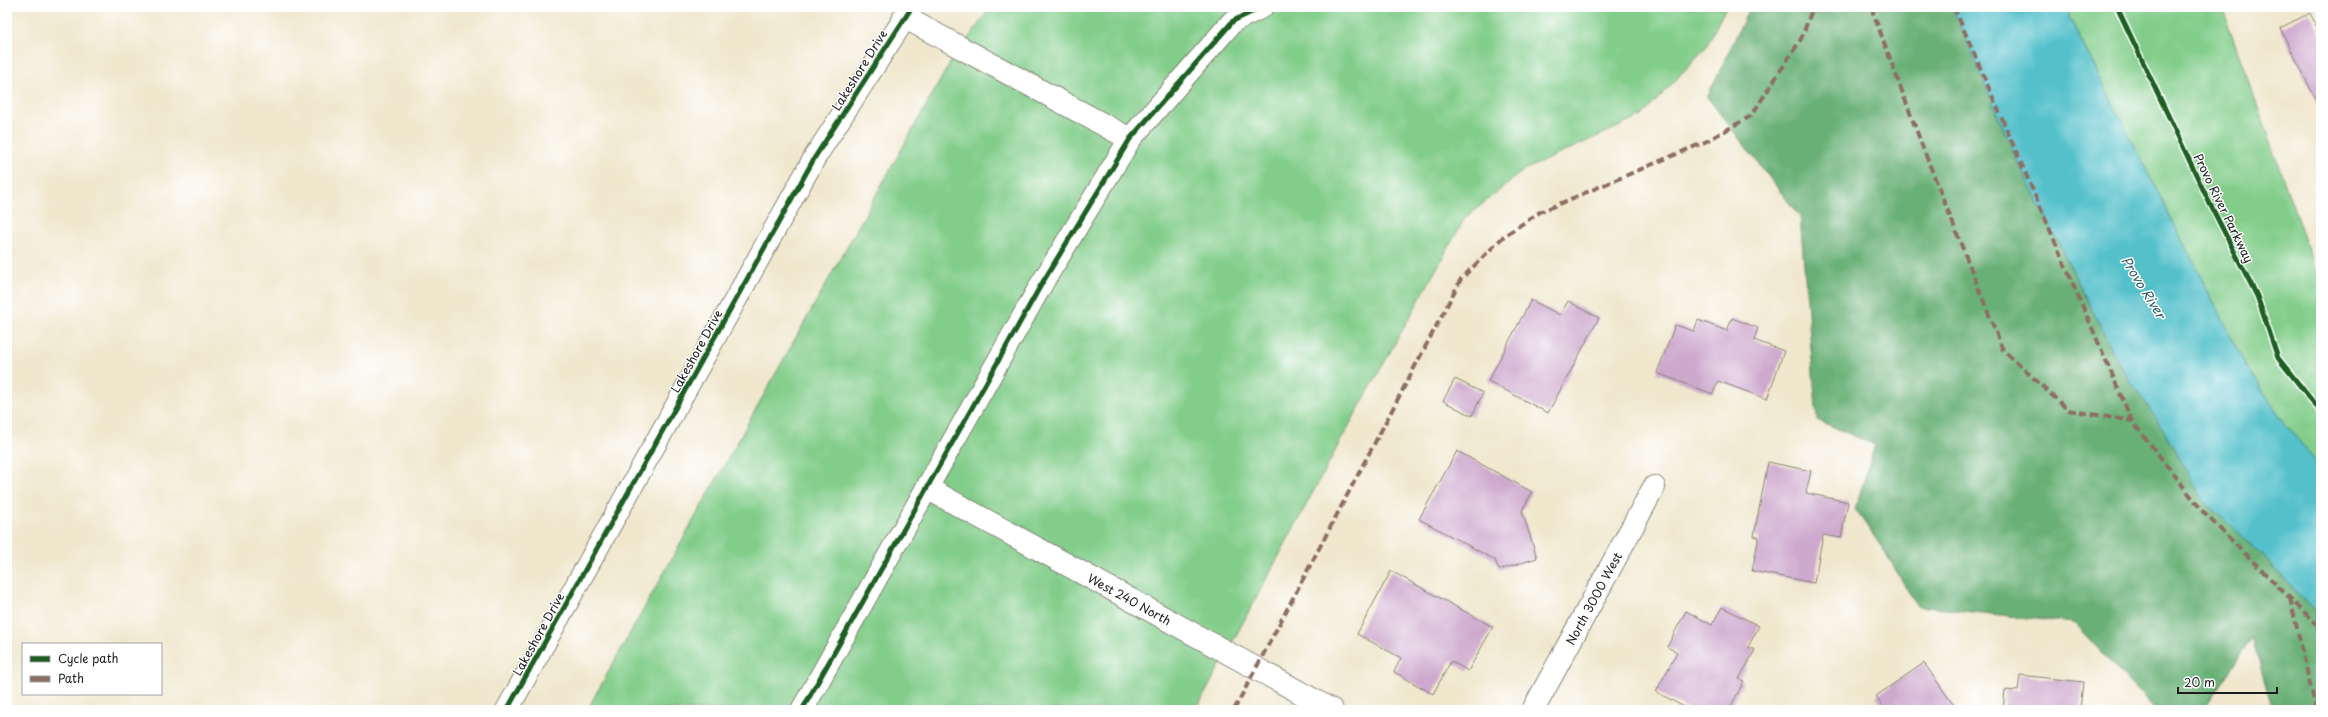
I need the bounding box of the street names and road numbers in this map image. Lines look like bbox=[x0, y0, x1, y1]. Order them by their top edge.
street label: Lakeshore Drive bbox=[827, 26, 891, 114]
street label: Provo River Parkway bbox=[2190, 150, 2258, 266]
street label: Lakeshore Drive bbox=[666, 306, 726, 396]
street label: North 3000 West bbox=[1561, 549, 1626, 648]
street label: West 240 North bbox=[1084, 569, 1175, 629]
street label: Lakeshore Drive bbox=[508, 589, 568, 679]

